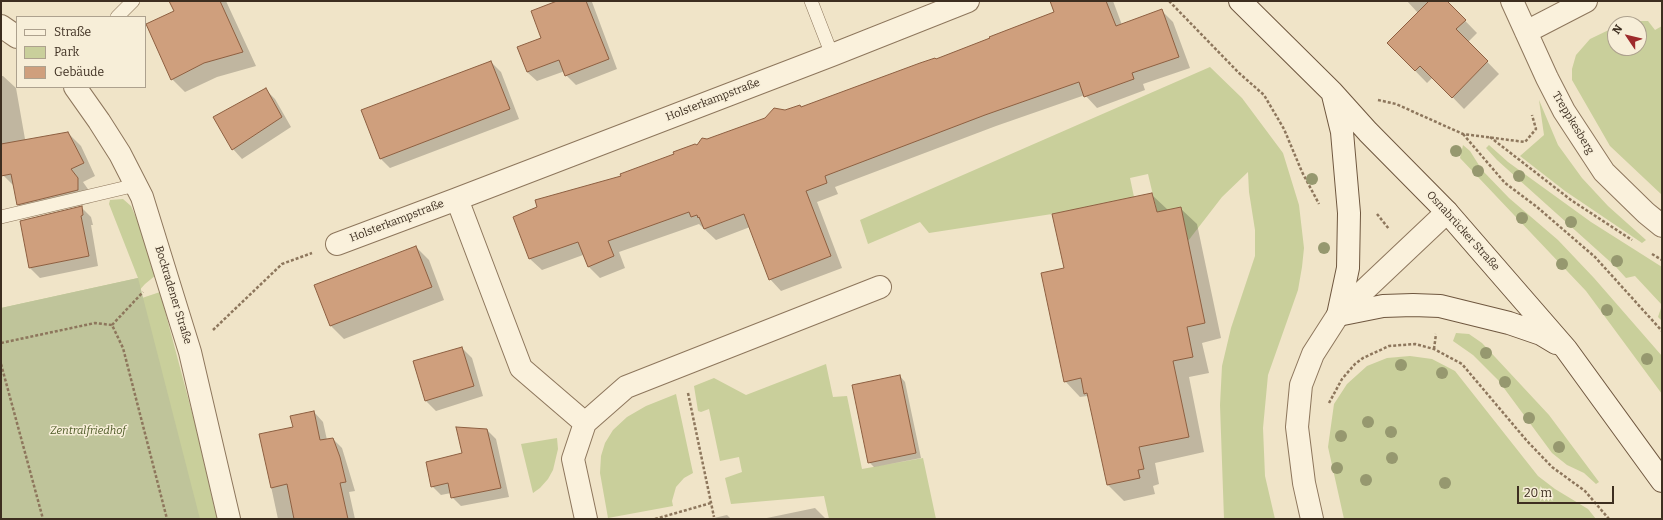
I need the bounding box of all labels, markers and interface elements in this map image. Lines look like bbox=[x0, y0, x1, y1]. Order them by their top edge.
legend bbox=[16, 16, 146, 88]
north arrow bbox=[1607, 16, 1647, 56]
text: N bbox=[1610, 22, 1625, 37]
text: Straße bbox=[54, 25, 91, 39]
text: Park bbox=[54, 45, 79, 59]
text: Gebäude bbox=[54, 65, 104, 79]
street label: Holsterkampstraße bbox=[664, 76, 762, 124]
street label: Treppkesberg bbox=[1549, 90, 1597, 156]
street label: Osnabrücker Straße bbox=[1424, 188, 1502, 274]
street label: Holsterkampstraße bbox=[348, 197, 446, 245]
street label: Bockradener Straße bbox=[152, 244, 194, 346]
park label: Zentralfriedhof bbox=[50, 424, 126, 438]
scale bar bbox=[1519, 478, 1616, 504]
text: 20 m bbox=[1524, 486, 1552, 500]

